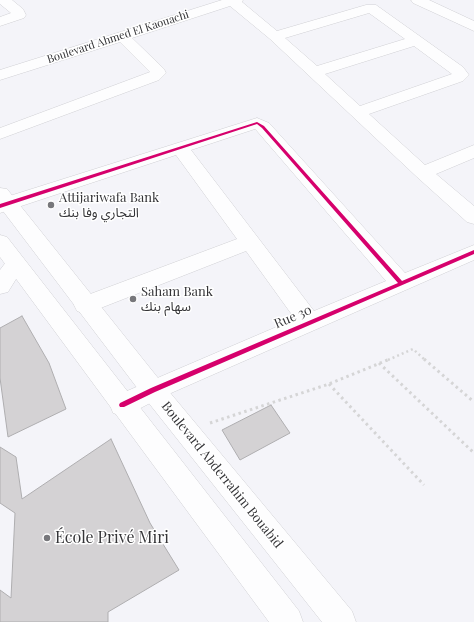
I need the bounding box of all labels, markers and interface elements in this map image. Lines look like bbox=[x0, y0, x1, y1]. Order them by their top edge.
street label: Boulevard Ahmed El Kaouachi bbox=[45, 8, 191, 66]
place label: Attijariwafa Bank التجاري وفا بنك bbox=[59, 190, 159, 221]
marker: Attijariwafa Bank التجاري وفا بنك bbox=[46, 200, 56, 210]
place label: Saham Bank سهام بنك bbox=[141, 284, 213, 315]
marker: Saham Bank سهام بنك bbox=[128, 294, 138, 304]
street label: Rue 30 bbox=[272, 302, 314, 332]
street label: Boulevard Abderrahim Bouabid bbox=[158, 399, 286, 551]
place label: École Privé Miri bbox=[55, 528, 169, 548]
marker: École Privé Miri bbox=[42, 533, 52, 543]

